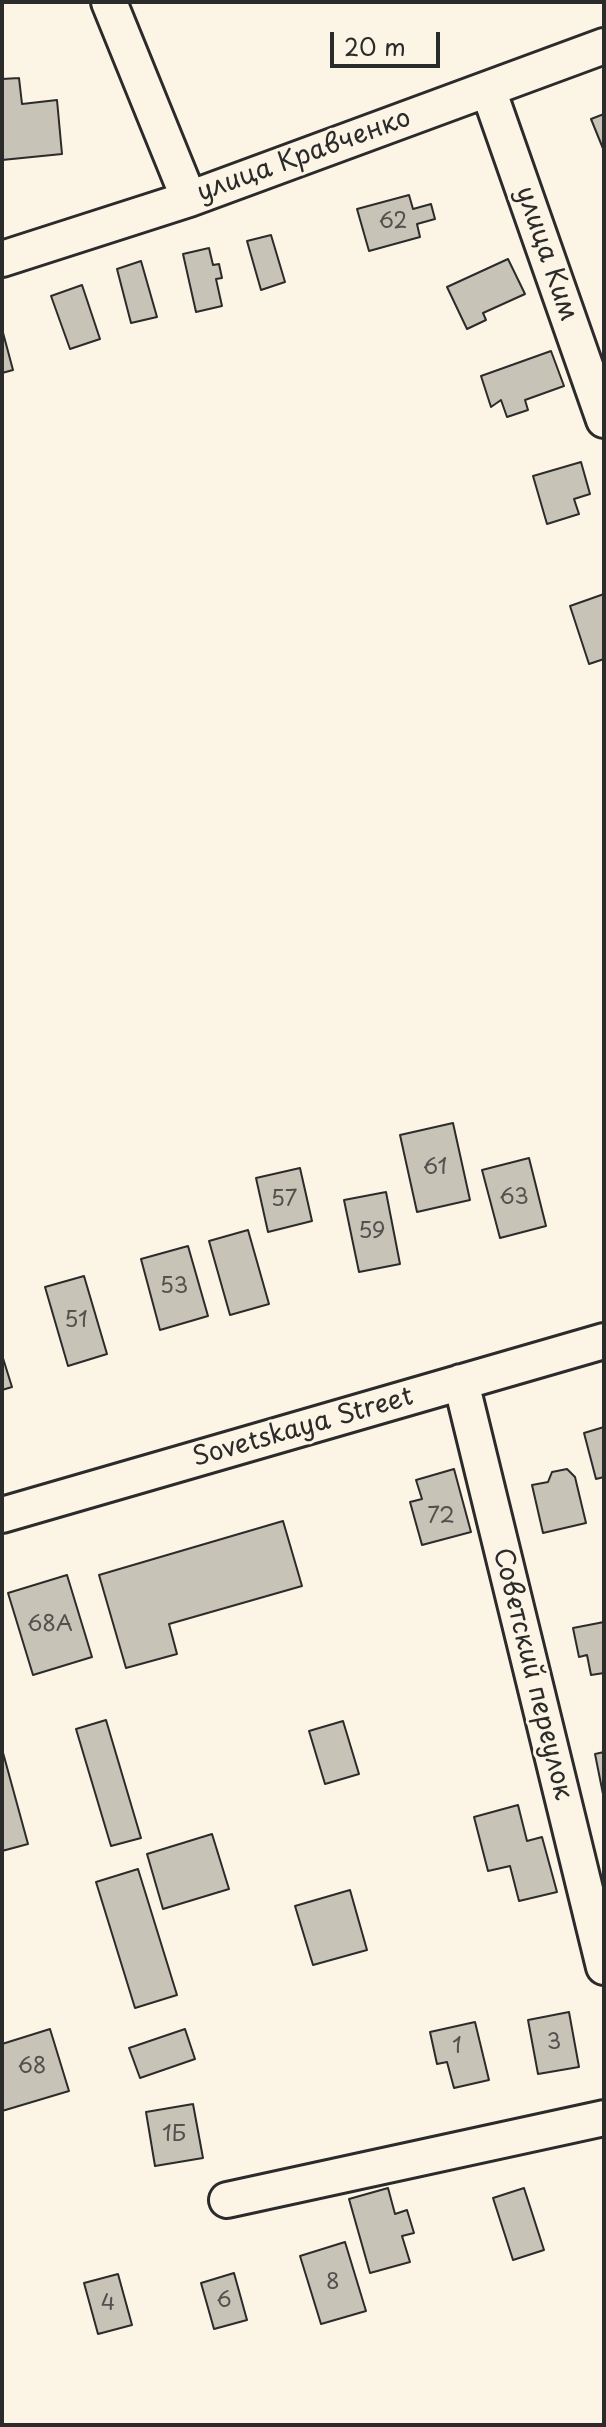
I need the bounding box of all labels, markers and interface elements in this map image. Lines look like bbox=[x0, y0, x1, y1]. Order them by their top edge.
scale bar bbox=[334, 16, 444, 66]
text: 20 m bbox=[344, 28, 406, 64]
street label: улица Кравченко bbox=[193, 103, 415, 209]
street label: улица Ким bbox=[508, 182, 584, 326]
house number: 62 bbox=[379, 209, 407, 235]
house number: 61 bbox=[423, 1155, 447, 1181]
house number: 63 bbox=[499, 1185, 529, 1211]
house number: 57 bbox=[271, 1187, 297, 1213]
house number: 59 bbox=[358, 1219, 386, 1245]
house number: 53 bbox=[160, 1274, 188, 1300]
house number: 51 bbox=[64, 1308, 88, 1334]
street label: Sovetskaya Street bbox=[189, 1382, 417, 1474]
house number: 72 bbox=[427, 1504, 455, 1530]
street label: Советский переулок bbox=[486, 1545, 578, 1803]
house number: 68А bbox=[27, 1612, 73, 1638]
house number: 3 bbox=[547, 2030, 561, 2056]
house number: 1 bbox=[452, 2034, 462, 2060]
house number: 68 bbox=[18, 2054, 46, 2080]
house number: 1Б bbox=[162, 2122, 186, 2148]
house number: 8 bbox=[326, 2270, 340, 2296]
house number: 6 bbox=[216, 2288, 232, 2314]
house number: 4 bbox=[101, 2291, 115, 2317]

